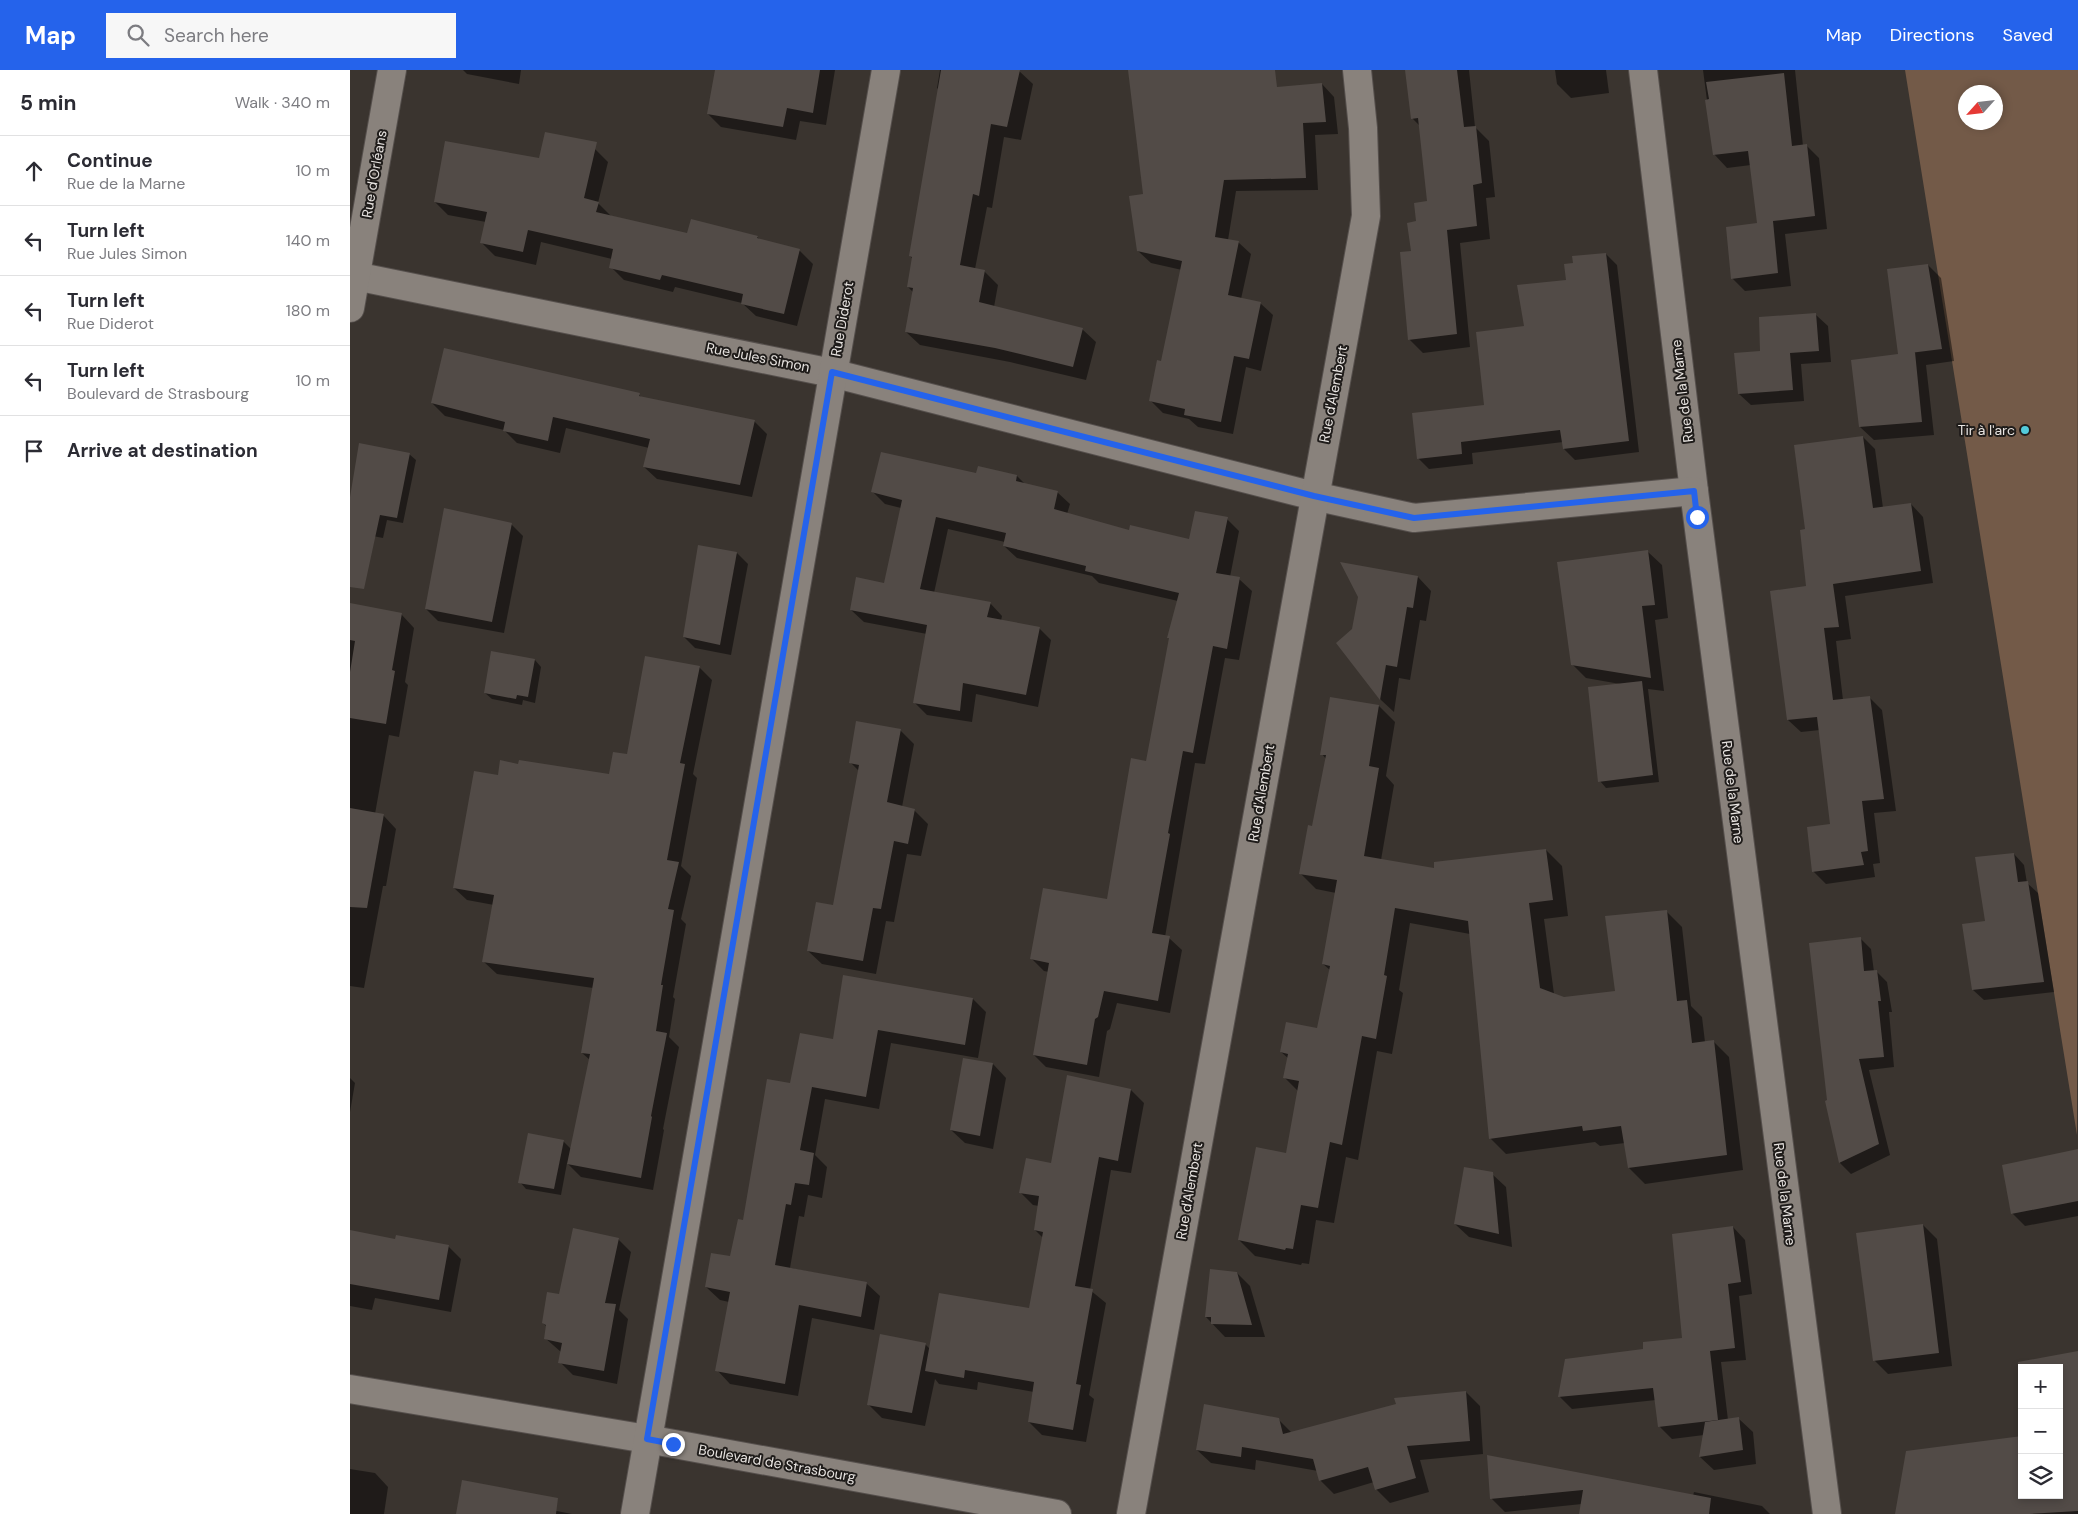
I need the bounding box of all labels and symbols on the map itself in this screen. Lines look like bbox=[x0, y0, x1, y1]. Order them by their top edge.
north arrow bbox=[1958, 85, 2003, 130]
street label: Rue d'Orléans bbox=[357, 129, 391, 219]
street label: Rue Diderot bbox=[827, 280, 857, 358]
street label: Rue Jules Simon bbox=[705, 338, 811, 376]
street label: Rue de la Marne bbox=[1667, 339, 1697, 443]
street label: Rue d'Alembert bbox=[1315, 344, 1351, 444]
place label: Tir à l'arc bbox=[1958, 421, 2015, 439]
marker: Tir à l'arc bbox=[2019, 424, 2031, 436]
route start bbox=[1686, 506, 1709, 529]
street label: Rue de la Marne bbox=[1718, 740, 1748, 844]
street label: Rue d'Alembert bbox=[1244, 743, 1278, 843]
street label: Rue d'Alembert bbox=[1172, 1141, 1206, 1241]
street label: Rue de la Marne bbox=[1770, 1142, 1800, 1246]
route end bbox=[662, 1433, 685, 1456]
street label: Boulevard de Strasbourg bbox=[697, 1440, 857, 1486]

